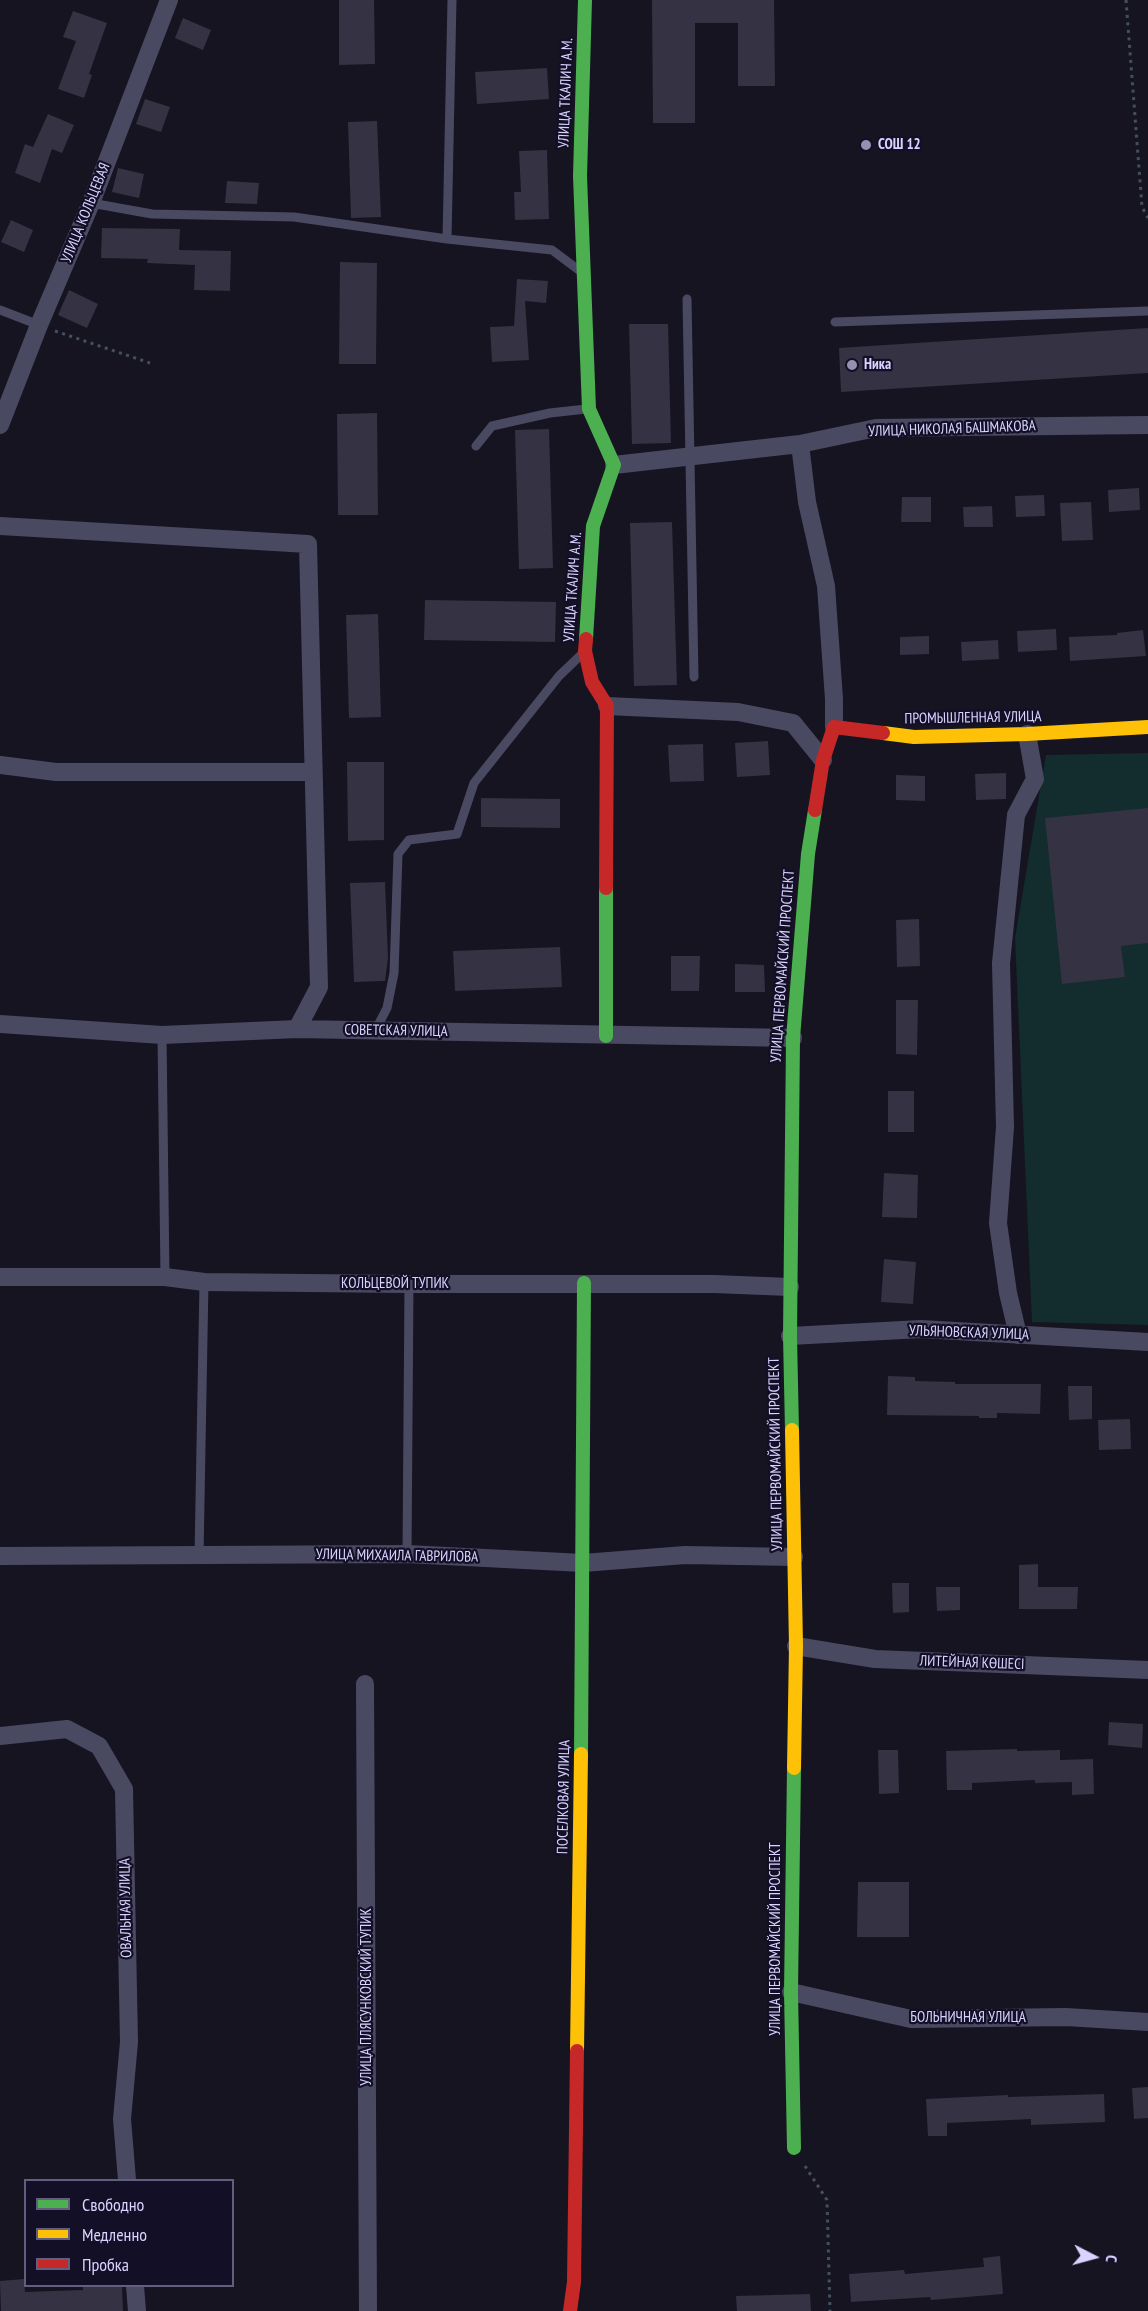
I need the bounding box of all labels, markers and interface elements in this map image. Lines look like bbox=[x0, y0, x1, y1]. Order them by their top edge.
street label: УЛИЦА ТКАЛИЧ А.М. bbox=[555, 38, 577, 148]
place label: СОШ 12 bbox=[878, 136, 921, 154]
marker: СОШ 12 bbox=[859, 138, 873, 152]
street label: УЛИЦА КОЛЬЦЕВАЯ bbox=[58, 160, 114, 266]
place label: Ника bbox=[864, 356, 891, 374]
marker: Ника bbox=[845, 358, 859, 372]
street label: УЛИЦА НИКОЛАЯ БАШМАКОВА bbox=[868, 417, 1036, 441]
street label: УЛИЦА ТКАЛИЧ А.М. bbox=[560, 531, 586, 643]
street label: ПРОМЫШЛЕННАЯ УЛИЦА bbox=[904, 708, 1042, 728]
street label: УЛИЦА ПЕРВОМАЙСКИЙ ПРОСПЕКТ bbox=[767, 869, 799, 1063]
street label: СОВЕТСКАЯ УЛИЦА bbox=[344, 1021, 448, 1041]
street label: КОЛЬЦЕВОЙ ТУПИК bbox=[341, 1275, 449, 1293]
street label: УЛЬЯНОВСКАЯ УЛИЦА bbox=[909, 1322, 1029, 1344]
street label: УЛИЦА ПЕРВОМАЙСКИЙ ПРОСПЕКТ bbox=[765, 1357, 787, 1551]
street label: УЛИЦА МИХАИЛА ГАВРИЛОВА bbox=[316, 1546, 478, 1566]
street label: ЛИТЕЙНАЯ КӨШЕСІ bbox=[919, 1652, 1025, 1674]
street label: ПОСЕЛКОВАЯ УЛИЦА bbox=[554, 1740, 574, 1854]
street label: УЛИЦА ПЕРВОМАЙСКИЙ ПРОСПЕКТ bbox=[767, 1842, 785, 2036]
street label: ОВАЛЬНАЯ УЛИЦА bbox=[116, 1858, 136, 1958]
street label: УЛИЦА ПЛЯСУНКОВСКИЙ ТУПИК bbox=[358, 1908, 376, 2086]
street label: БОЛЬНИЧНАЯ УЛИЦА bbox=[910, 2009, 1026, 2027]
legend bbox=[24, 2179, 234, 2287]
text: Свободно bbox=[82, 2193, 144, 2216]
text: Медленно bbox=[82, 2223, 147, 2246]
north arrow bbox=[1064, 2227, 1124, 2287]
text: Пробка bbox=[82, 2253, 129, 2276]
text: С bbox=[1102, 2254, 1122, 2264]

